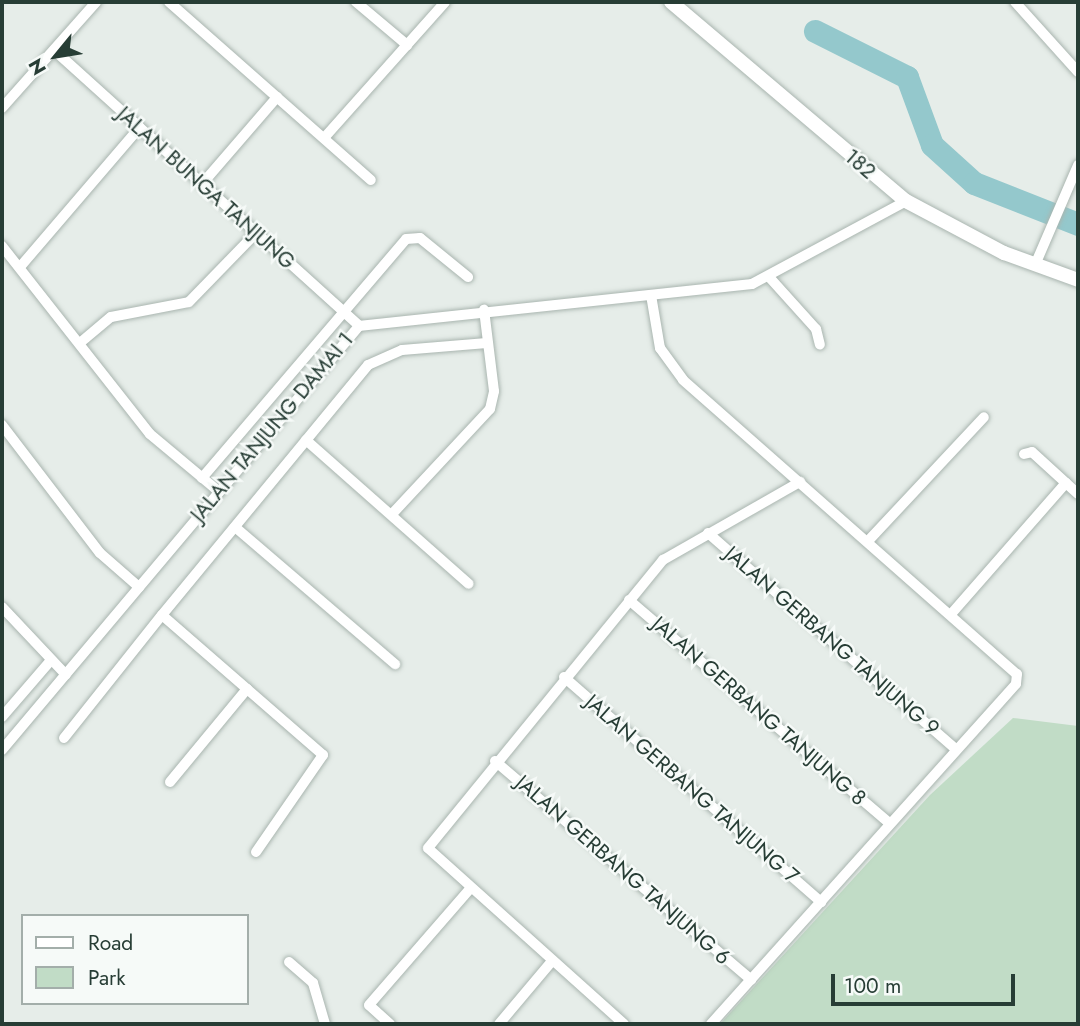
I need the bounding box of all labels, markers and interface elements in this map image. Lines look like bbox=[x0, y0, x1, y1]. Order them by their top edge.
north arrow bbox=[21, 21, 91, 91]
text: N bbox=[22, 53, 53, 80]
street label: JALAN BUNGA TANJUNG bbox=[112, 101, 300, 275]
street label: 182 bbox=[839, 144, 881, 184]
street label: JALAN TANJUNG DAMAI 1 bbox=[185, 327, 359, 527]
street label: JALAN GERBANG TANJUNG 9 bbox=[720, 541, 944, 741]
street label: JALAN GERBANG TANJUNG 8 bbox=[647, 611, 871, 811]
street label: JALAN GERBANG TANJUNG 7 bbox=[580, 689, 804, 889]
street label: JALAN GERBANG TANJUNG 6 bbox=[511, 770, 735, 970]
legend bbox=[21, 914, 248, 1005]
text: Road bbox=[88, 928, 133, 958]
scale bar bbox=[835, 960, 1019, 1004]
text: Park bbox=[88, 963, 125, 993]
text: 100 m bbox=[844, 971, 901, 1001]

